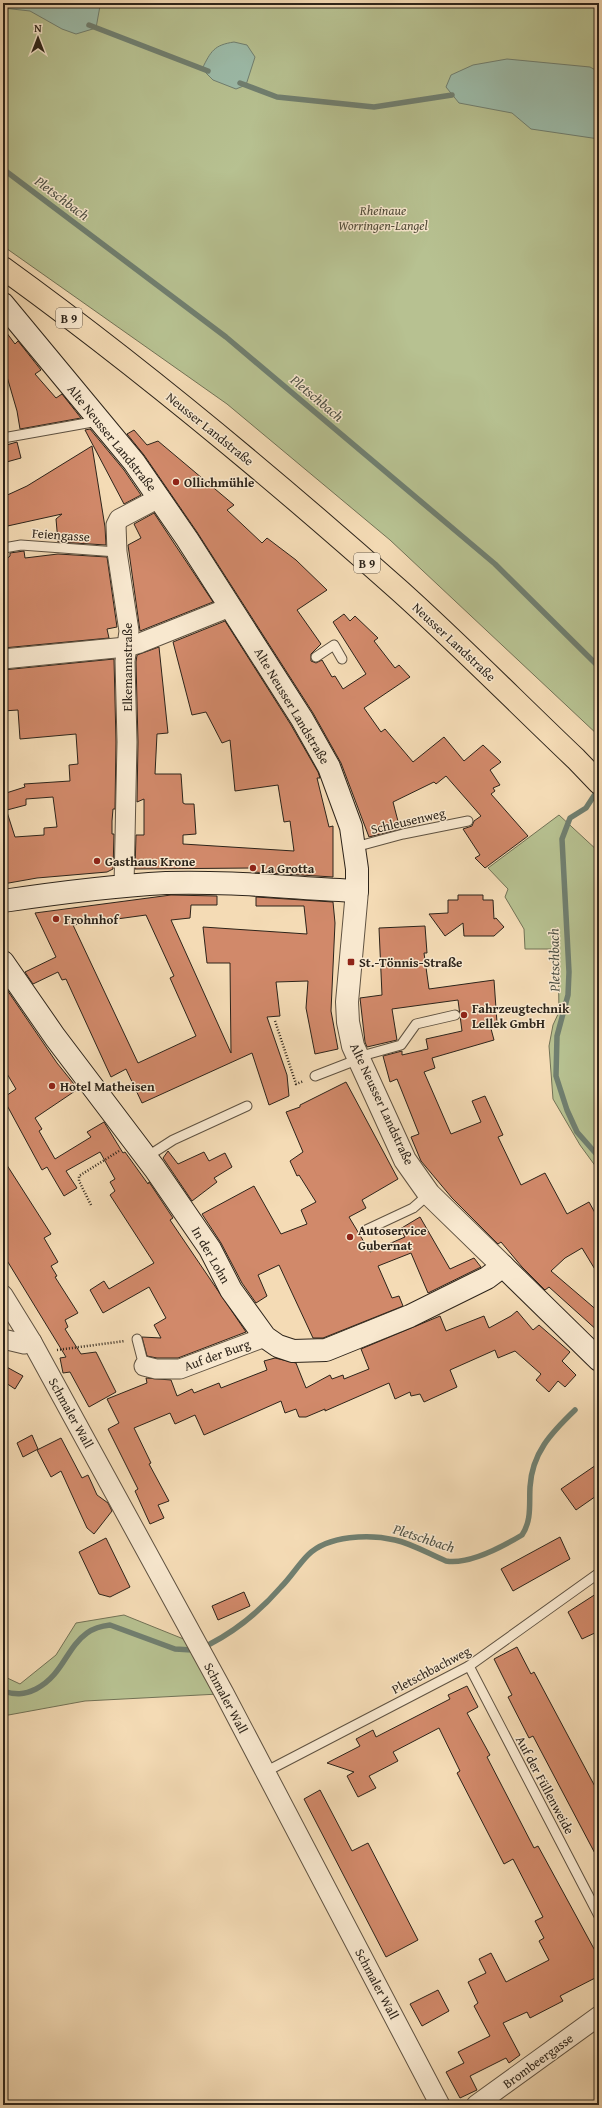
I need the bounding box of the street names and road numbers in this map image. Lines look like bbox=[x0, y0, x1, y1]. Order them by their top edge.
road number: B 9 bbox=[56, 308, 82, 328]
street label: Alte Neusser Landstraße bbox=[63, 380, 161, 496]
street label: Neusser Landstraße bbox=[162, 388, 258, 470]
street label: Feiengasse bbox=[31, 523, 91, 547]
road number: B 9 bbox=[354, 553, 380, 573]
street label: Neusser Landstraße bbox=[408, 598, 500, 686]
street label: Elkemannstraße bbox=[118, 623, 137, 711]
street label: Alte Neusser Landstraße bbox=[250, 644, 334, 768]
street label: Schleusenweg bbox=[369, 803, 448, 839]
street label: Alte Neusser Landstraße bbox=[345, 1040, 419, 1168]
street label: In der Lohn bbox=[187, 1223, 235, 1288]
street label: Auf der Burg bbox=[181, 1334, 253, 1376]
street label: Schmaler Wall bbox=[44, 1374, 98, 1452]
street label: Pletschbachweg bbox=[388, 1641, 474, 1699]
street label: Schmaler Wall bbox=[199, 1659, 253, 1737]
street label: Auf der Füllenweide bbox=[511, 1732, 579, 1838]
street label: Schmaler Wall bbox=[350, 1945, 404, 2023]
street label: Brombeergasse bbox=[499, 2029, 577, 2093]

